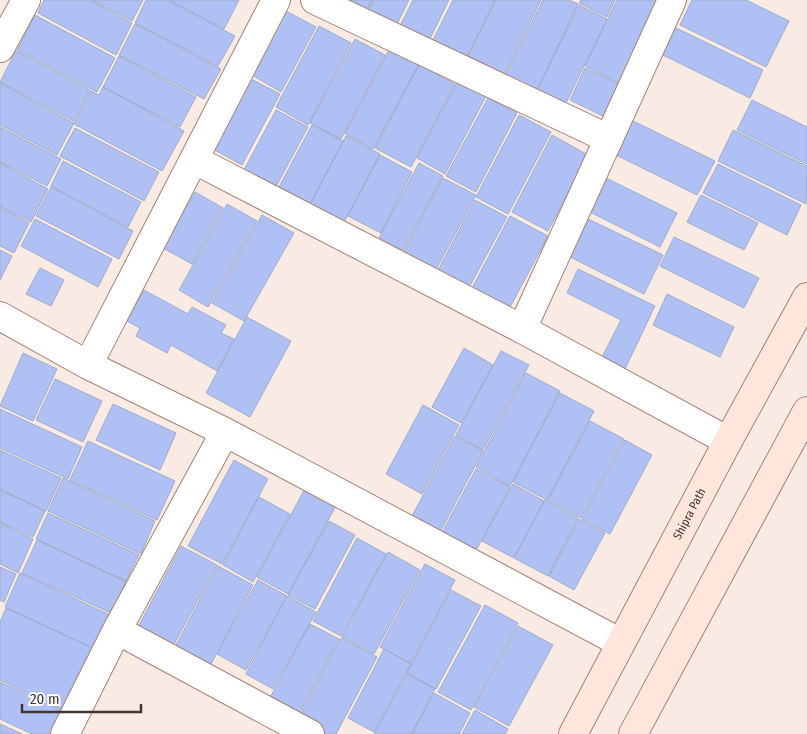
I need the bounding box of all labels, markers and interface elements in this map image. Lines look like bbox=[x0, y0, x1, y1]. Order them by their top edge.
street label: Shipra Path bbox=[670, 486, 709, 542]
scale bar bbox=[22, 682, 141, 714]
text: 20 m bbox=[30, 690, 60, 708]

